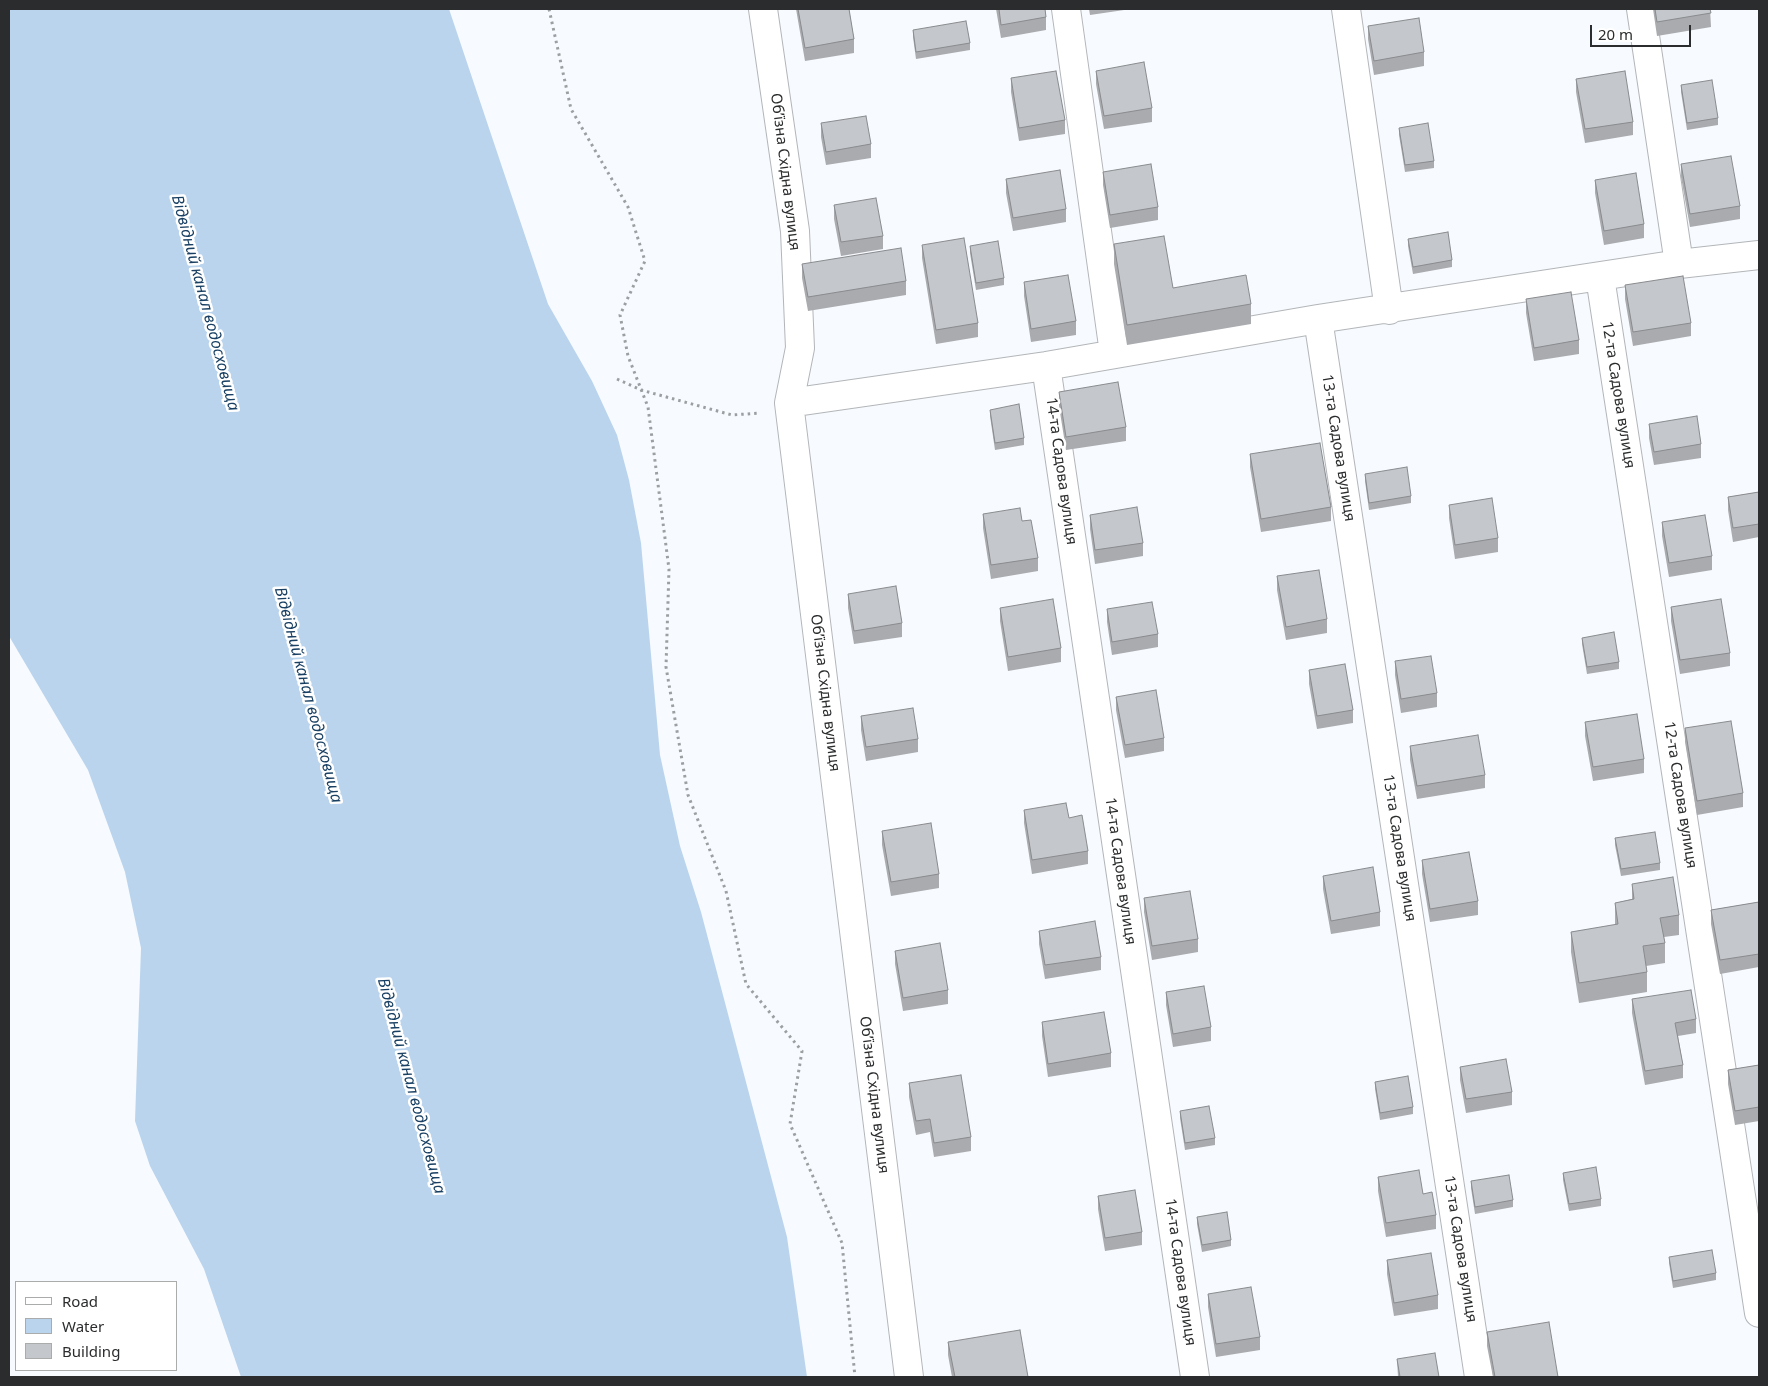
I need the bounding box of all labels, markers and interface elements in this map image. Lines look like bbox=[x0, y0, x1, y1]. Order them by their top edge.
scale bar bbox=[1593, 15, 1694, 47]
text: 20 m bbox=[1598, 24, 1633, 44]
street label: Обʼїзна Східна вулиця bbox=[766, 92, 804, 252]
water label: Відвідний канал водосховища bbox=[167, 193, 243, 413]
street label: 12-та Садова вулиця bbox=[1597, 320, 1639, 470]
street label: 13-та Садова вулиця bbox=[1317, 373, 1359, 523]
street label: 14-та Садова вулиця bbox=[1042, 396, 1080, 546]
water label: Відвідний канал водосховища bbox=[270, 585, 346, 805]
street label: Обʼїзна Східна вулиця bbox=[806, 613, 844, 773]
street label: 12-та Садова вулиця bbox=[1659, 720, 1701, 870]
street label: 13-та Садова вулиця bbox=[1378, 773, 1420, 923]
street label: 14-та Садова вулиця bbox=[1101, 796, 1139, 946]
water label: Відвідний канал водосховища bbox=[373, 976, 449, 1196]
street label: Обʼїзна Східна вулиця bbox=[855, 1015, 893, 1175]
street label: 13-та Садова вулиця bbox=[1439, 1174, 1481, 1324]
street label: 14-та Садова вулиця bbox=[1161, 1197, 1199, 1347]
legend bbox=[15, 1281, 178, 1371]
text: Road bbox=[62, 1291, 98, 1311]
text: Water bbox=[62, 1316, 104, 1336]
text: Building bbox=[62, 1341, 120, 1361]

